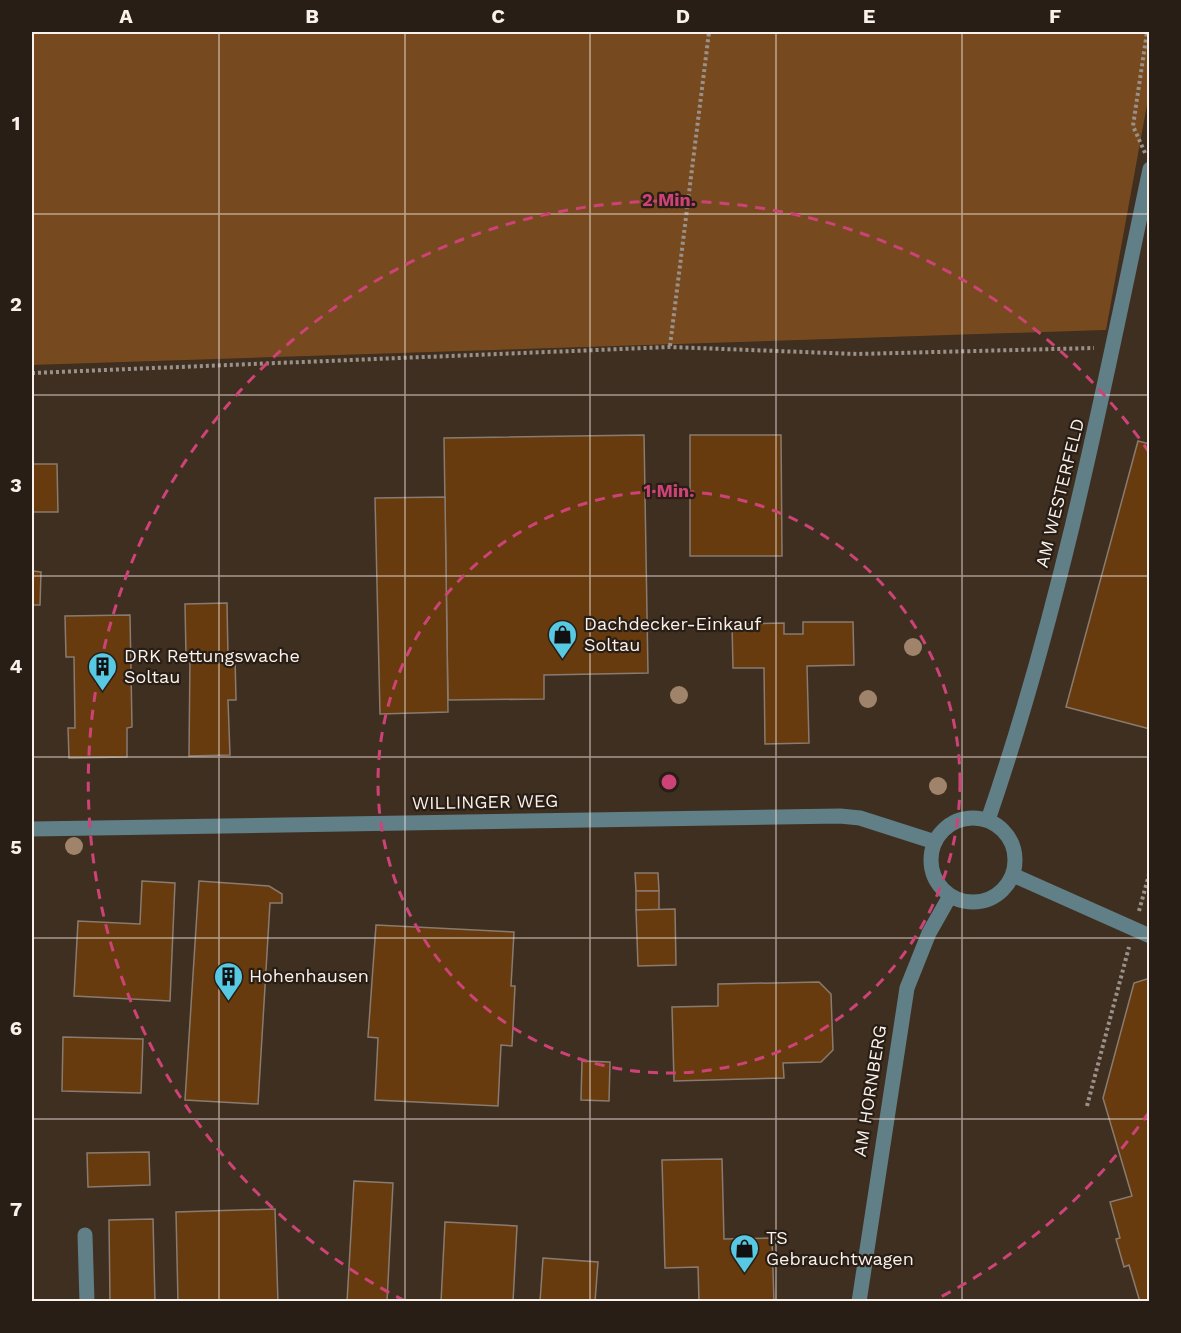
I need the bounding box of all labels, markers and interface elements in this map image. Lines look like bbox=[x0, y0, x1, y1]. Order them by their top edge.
text: A bbox=[119, 4, 133, 28]
text: B bbox=[305, 4, 319, 28]
text: C bbox=[491, 4, 505, 28]
text: D bbox=[676, 4, 690, 28]
text: E bbox=[863, 4, 875, 28]
text: F bbox=[1049, 4, 1061, 28]
text: 1 bbox=[12, 111, 20, 135]
text: 2 Min. bbox=[642, 189, 696, 210]
text: 2 bbox=[10, 292, 22, 316]
street label: AM WESTERFELD bbox=[1031, 416, 1088, 570]
text: 3 bbox=[10, 473, 22, 497]
text: 1 Min. bbox=[644, 480, 694, 501]
place label: Dachdecker-Einkauf Soltau bbox=[584, 613, 761, 655]
shop icon: Dachdecker-Einkauf Soltau bbox=[547, 618, 579, 660]
place label: DRK Rettungswache Soltau bbox=[124, 645, 300, 687]
building icon: DRK Rettungswache Soltau bbox=[87, 650, 119, 692]
text: 4 bbox=[10, 654, 23, 678]
centre of rings bbox=[659, 772, 679, 792]
street label: WILLINGER WEG bbox=[412, 790, 558, 813]
text: 5 bbox=[10, 835, 22, 859]
building icon: Hohenhausen bbox=[212, 960, 244, 1002]
place label: Hohenhausen bbox=[249, 965, 369, 986]
text: 6 bbox=[10, 1016, 22, 1040]
street label: AM HORNBERG bbox=[849, 1023, 890, 1158]
text: 7 bbox=[10, 1197, 22, 1221]
place label: TS Gebrauchtwagen bbox=[766, 1227, 914, 1269]
shop icon: TS Gebrauchtwagen bbox=[729, 1232, 761, 1274]

